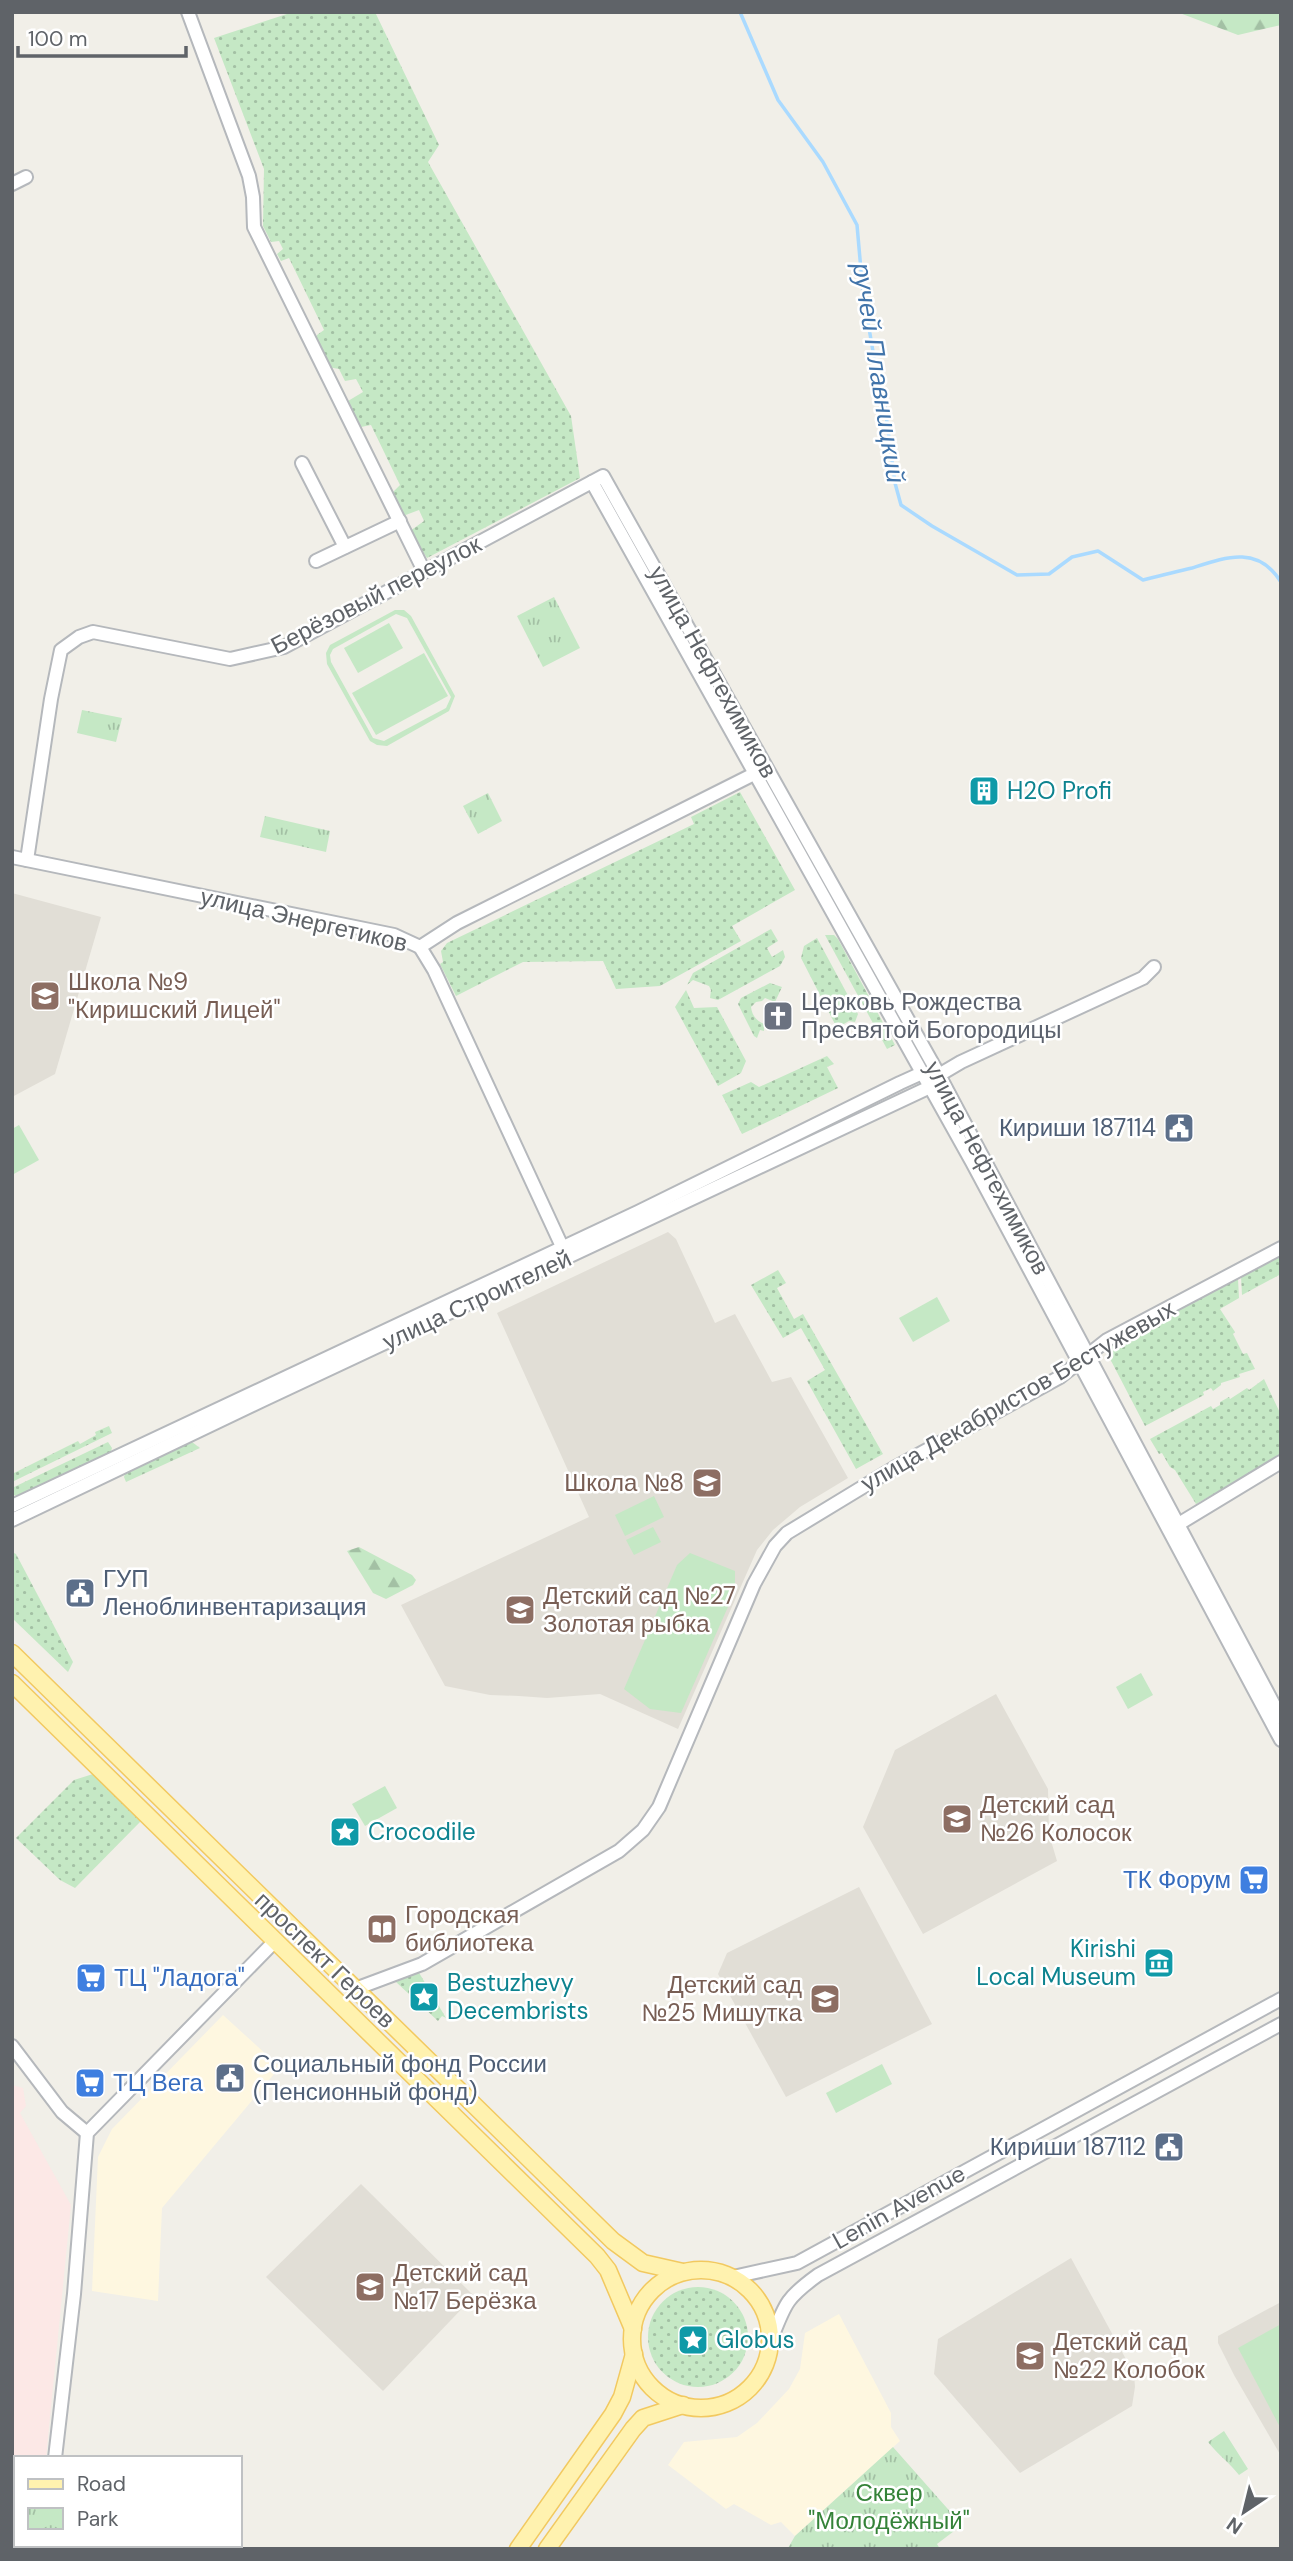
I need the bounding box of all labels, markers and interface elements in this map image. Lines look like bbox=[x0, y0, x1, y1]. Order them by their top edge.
scale bar bbox=[18, 14, 186, 58]
text: 100 m bbox=[28, 25, 88, 53]
water label: ручей Плавницкий bbox=[845, 259, 913, 486]
street label: Берёзовый переулок bbox=[265, 528, 487, 661]
street label: улица Нефтехимиков bbox=[642, 560, 785, 783]
building icon: H2O Profi bbox=[967, 774, 1001, 808]
place label: H2O Profi bbox=[1007, 775, 1112, 806]
street label: улица Энергетиков bbox=[198, 881, 411, 958]
place label: Школа №9 "Киришский Лицей" bbox=[68, 966, 280, 1025]
school or university icon: Школа №9 "Киришский Лицей" bbox=[28, 979, 62, 1013]
place label: Церковь Рождества Пресвятой Богородицы bbox=[801, 986, 1062, 1045]
church icon: Церковь Рождества Пресвятой Богородицы bbox=[761, 999, 795, 1033]
street label: улица Нефтехимиков bbox=[918, 1055, 1057, 1280]
public building icon: Кириши 187114 bbox=[1162, 1111, 1196, 1145]
place label: Кириши 187114 bbox=[999, 1112, 1156, 1143]
street label: улица Строителей bbox=[377, 1242, 576, 1357]
street label: улица Декабристов Бестужевых bbox=[855, 1293, 1181, 1499]
school or university icon: Школа №8 bbox=[690, 1466, 724, 1500]
place label: Школа №8 bbox=[564, 1467, 684, 1498]
place label: ГУП Леноблинвентаризация bbox=[103, 1563, 366, 1622]
public building icon: ГУП Леноблинвентаризация bbox=[63, 1576, 97, 1610]
place label: Детский сад №27 Золотая рыбка bbox=[543, 1580, 736, 1639]
school or university icon: Детский сад №27 Золотая рыбка bbox=[503, 1593, 537, 1627]
place label: Детский сад №26 Колосок bbox=[980, 1789, 1132, 1848]
school or university icon: Детский сад №26 Колосок bbox=[940, 1802, 974, 1836]
place icon: Crocodile bbox=[328, 1815, 362, 1849]
place label: Crocodile bbox=[368, 1816, 476, 1847]
supermarket icon: ТК Форум bbox=[1237, 1863, 1271, 1897]
place label: ТК Форум bbox=[1123, 1864, 1231, 1895]
street label: проспект Героев bbox=[249, 1885, 402, 2035]
place label: Городская библиотека bbox=[405, 1899, 534, 1958]
library icon: Городская библиотека bbox=[365, 1912, 399, 1946]
place label: Kirishi Local Museum bbox=[976, 1933, 1136, 1992]
museum icon: Kirishi Local Museum bbox=[1142, 1946, 1176, 1980]
supermarket icon: ТЦ "Ладога" bbox=[74, 1961, 108, 1995]
place label: ТЦ "Ладога" bbox=[114, 1962, 245, 1993]
place label: Bestuzhevy Decembrists bbox=[447, 1967, 589, 2026]
place label: Детский сад №25 Мишутка bbox=[641, 1969, 803, 2028]
place icon: Bestuzhevy Decembrists bbox=[407, 1980, 441, 2014]
school or university icon: Детский сад №25 Мишутка bbox=[808, 1982, 842, 2016]
place label: Социальный фонд России (Пенсионный фонд) bbox=[253, 2048, 547, 2107]
public building icon: Социальный фонд России (Пенсионный фонд) bbox=[213, 2061, 247, 2095]
supermarket icon: ТЦ Вега bbox=[73, 2066, 107, 2100]
place label: ТЦ Вега bbox=[113, 2067, 203, 2098]
public building icon: Кириши 187112 bbox=[1152, 2130, 1186, 2164]
place label: Кириши 187112 bbox=[990, 2131, 1146, 2162]
street label: Lenin Avenue bbox=[827, 2157, 971, 2256]
place label: Детский сад №17 Берёзка bbox=[393, 2257, 537, 2316]
school or university icon: Детский сад №17 Берёзка bbox=[353, 2270, 387, 2304]
place icon: Globus bbox=[676, 2323, 710, 2357]
place label: Globus bbox=[716, 2324, 795, 2355]
place label: Детский сад №22 Колобок bbox=[1053, 2326, 1205, 2385]
school or university icon: Детский сад №22 Колобок bbox=[1013, 2339, 1047, 2373]
legend bbox=[14, 2456, 242, 2547]
text: Road bbox=[77, 2470, 126, 2498]
park label: Сквер "Молодёжный" bbox=[808, 2477, 970, 2536]
north arrow bbox=[1209, 2477, 1279, 2547]
text: Park bbox=[77, 2505, 119, 2533]
text: N bbox=[1222, 2511, 1247, 2540]

